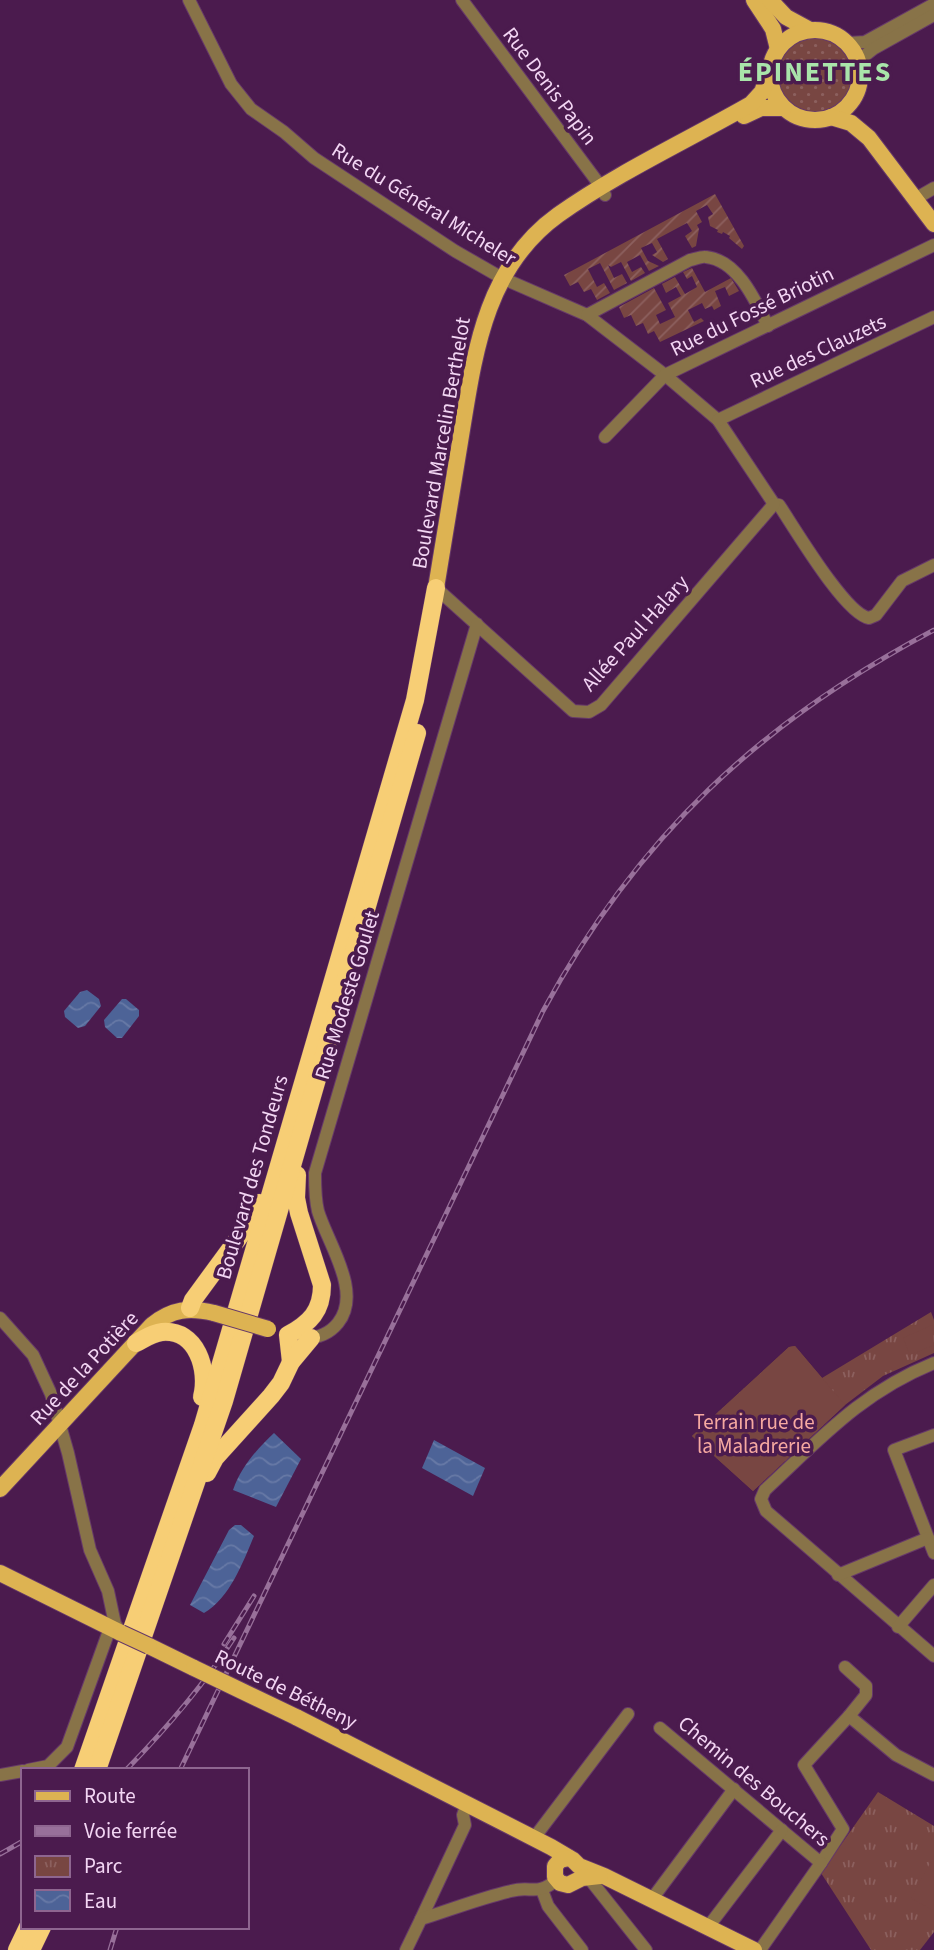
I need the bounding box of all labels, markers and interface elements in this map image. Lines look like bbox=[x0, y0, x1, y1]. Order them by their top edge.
street label: Rue Denis Papin bbox=[496, 21, 604, 151]
district label: ÉPINETTES bbox=[738, 52, 892, 92]
street label: Rue du Général Micheler bbox=[326, 135, 523, 273]
street label: Rue du Fossé Briotin bbox=[665, 258, 839, 364]
street label: Rue des Clauzets bbox=[745, 306, 891, 396]
street label: Boulevard Marcelin Berthelot bbox=[404, 315, 478, 571]
street label: Allée Paul Halary bbox=[574, 568, 696, 698]
street label: Rue Modeste Goulet bbox=[307, 907, 387, 1083]
street label: Boulevard des Tondeurs bbox=[208, 1071, 296, 1283]
street label: Rue de la Potière bbox=[23, 1304, 145, 1432]
park label: Terrain rue de la Maladrerie bbox=[693, 1407, 815, 1461]
street label: Route de Bétheny bbox=[210, 1642, 362, 1737]
street label: Chemin des Bouchers bbox=[672, 1709, 836, 1854]
legend bbox=[21, 1768, 248, 1929]
text: Route bbox=[84, 1781, 136, 1811]
text: Voie ferrée bbox=[84, 1816, 177, 1846]
text: Parc bbox=[84, 1851, 123, 1881]
text: Eau bbox=[84, 1886, 117, 1916]

